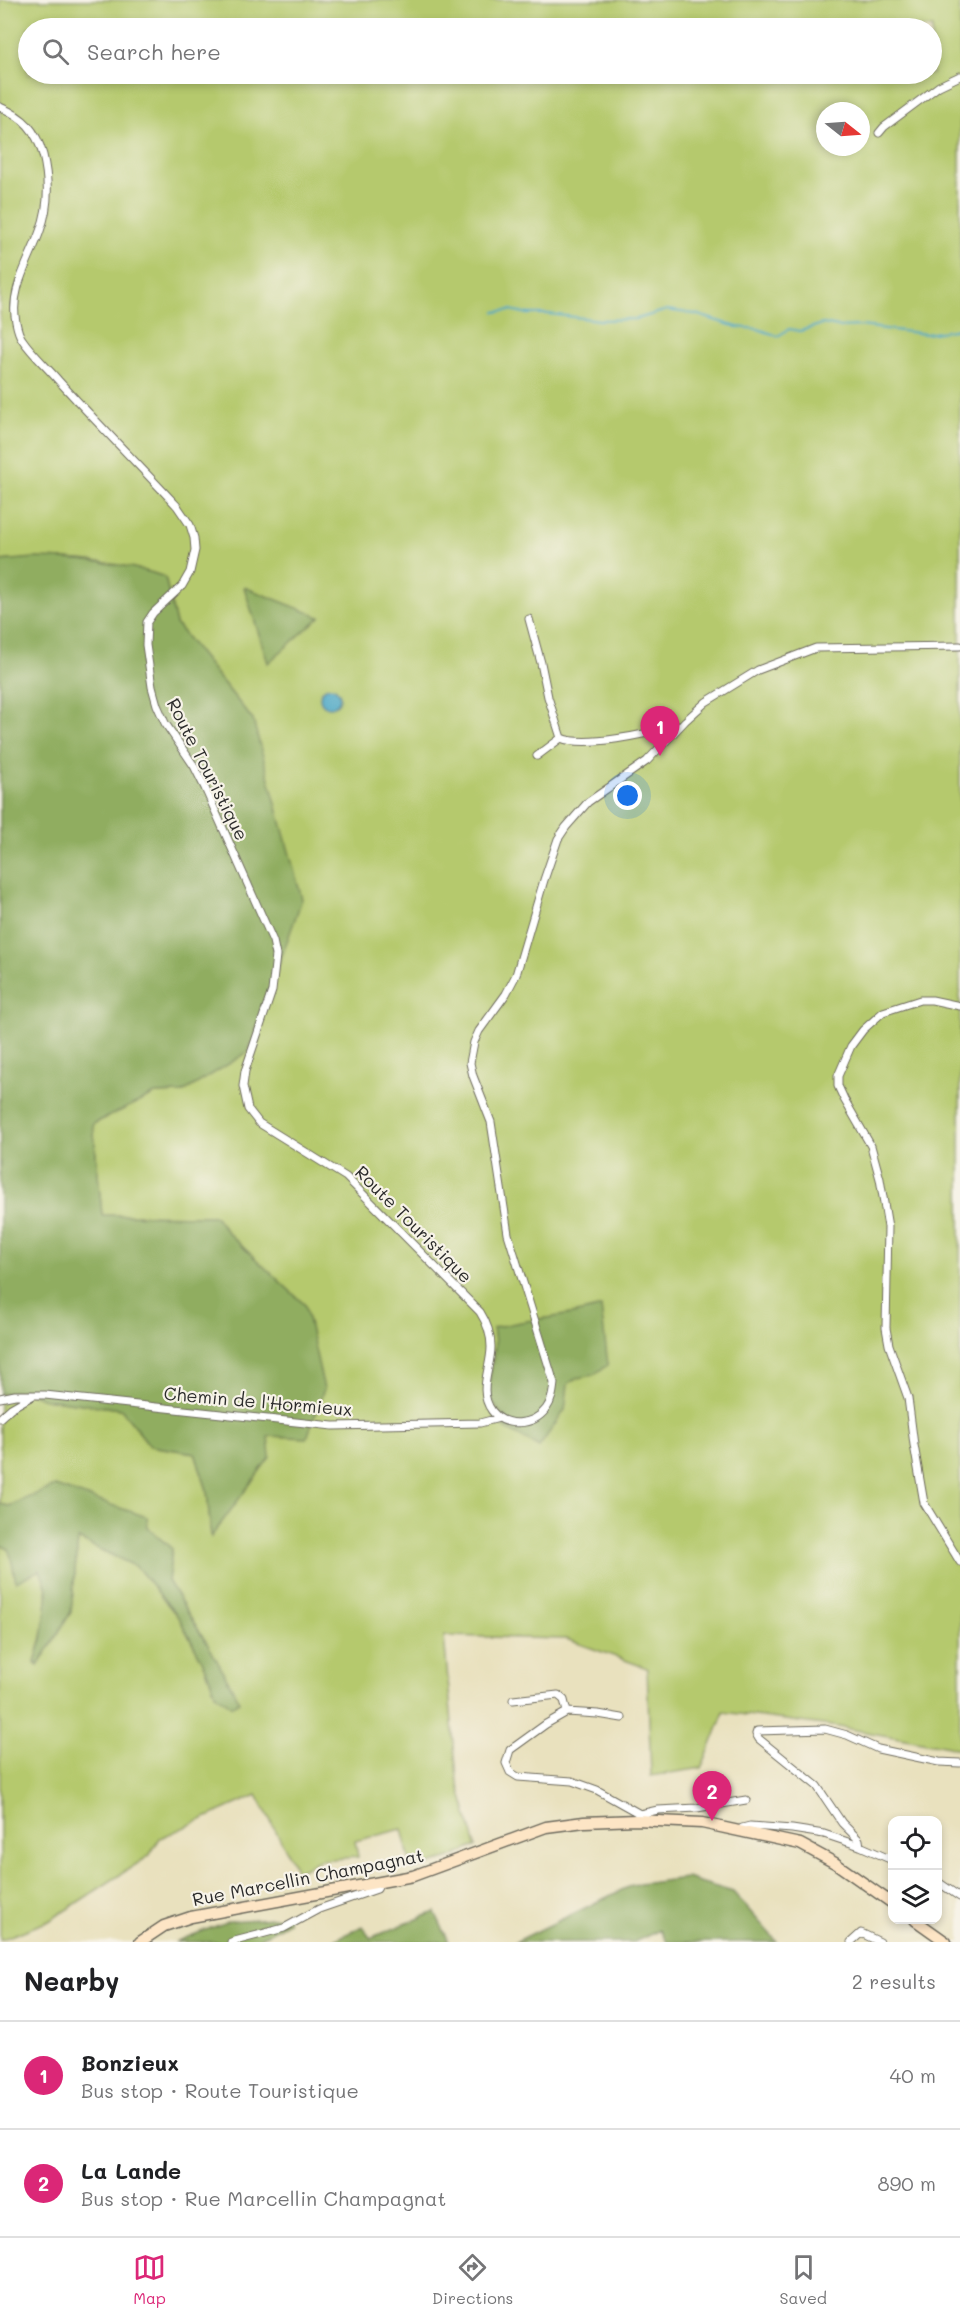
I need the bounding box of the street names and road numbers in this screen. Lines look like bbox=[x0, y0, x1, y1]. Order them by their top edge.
street label: Route Touristique bbox=[162, 694, 254, 844]
street label: Route Touristique bbox=[350, 1160, 478, 1288]
street label: Chemin de l'Hormieux bbox=[163, 1381, 353, 1421]
street label: Rue Marcellin Champagnat bbox=[190, 1843, 426, 1911]

